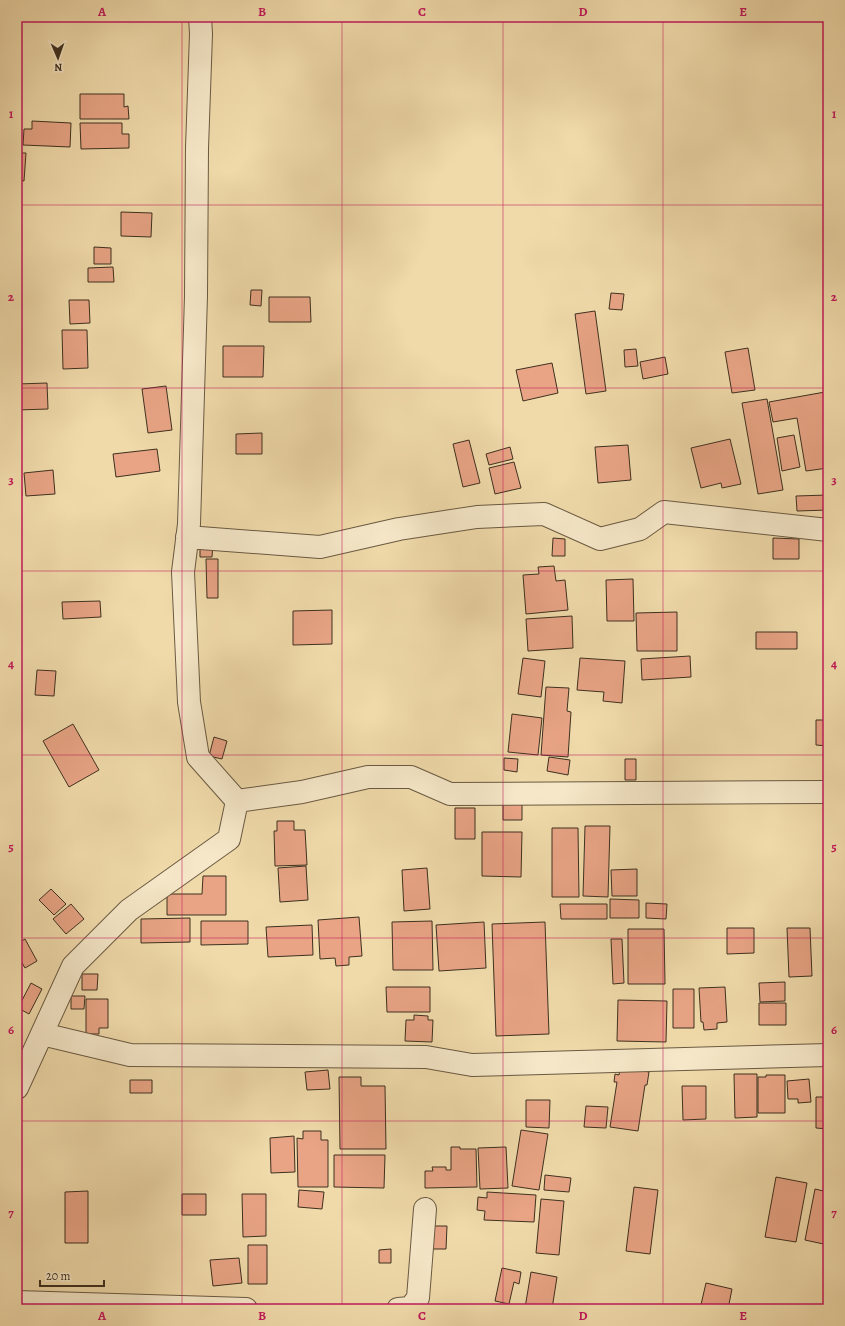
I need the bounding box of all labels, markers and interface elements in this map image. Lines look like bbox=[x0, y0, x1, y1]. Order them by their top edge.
text: A bbox=[97, 3, 107, 20]
text: B bbox=[258, 3, 266, 20]
text: C bbox=[418, 3, 426, 20]
text: D bbox=[578, 3, 588, 20]
text: E bbox=[739, 3, 747, 20]
north arrow bbox=[38, 38, 78, 78]
text: N bbox=[54, 60, 63, 75]
text: 1 bbox=[9, 105, 14, 122]
text: 1 bbox=[832, 105, 837, 122]
text: 2 bbox=[8, 288, 15, 305]
text: 2 bbox=[831, 288, 838, 305]
text: 3 bbox=[8, 471, 14, 488]
text: 3 bbox=[831, 471, 837, 488]
text: 4 bbox=[8, 655, 14, 672]
text: 4 bbox=[831, 655, 837, 672]
text: 5 bbox=[8, 838, 14, 855]
text: 5 bbox=[831, 838, 837, 855]
text: 6 bbox=[8, 1021, 14, 1038]
text: 6 bbox=[831, 1021, 837, 1038]
text: 7 bbox=[8, 1204, 14, 1221]
text: 7 bbox=[831, 1204, 837, 1221]
scale bar bbox=[40, 1262, 104, 1288]
text: 20 m bbox=[46, 1268, 70, 1284]
text: A bbox=[97, 1307, 107, 1324]
text: B bbox=[258, 1307, 266, 1324]
text: C bbox=[418, 1307, 426, 1324]
text: D bbox=[578, 1307, 588, 1324]
text: E bbox=[739, 1307, 747, 1324]

